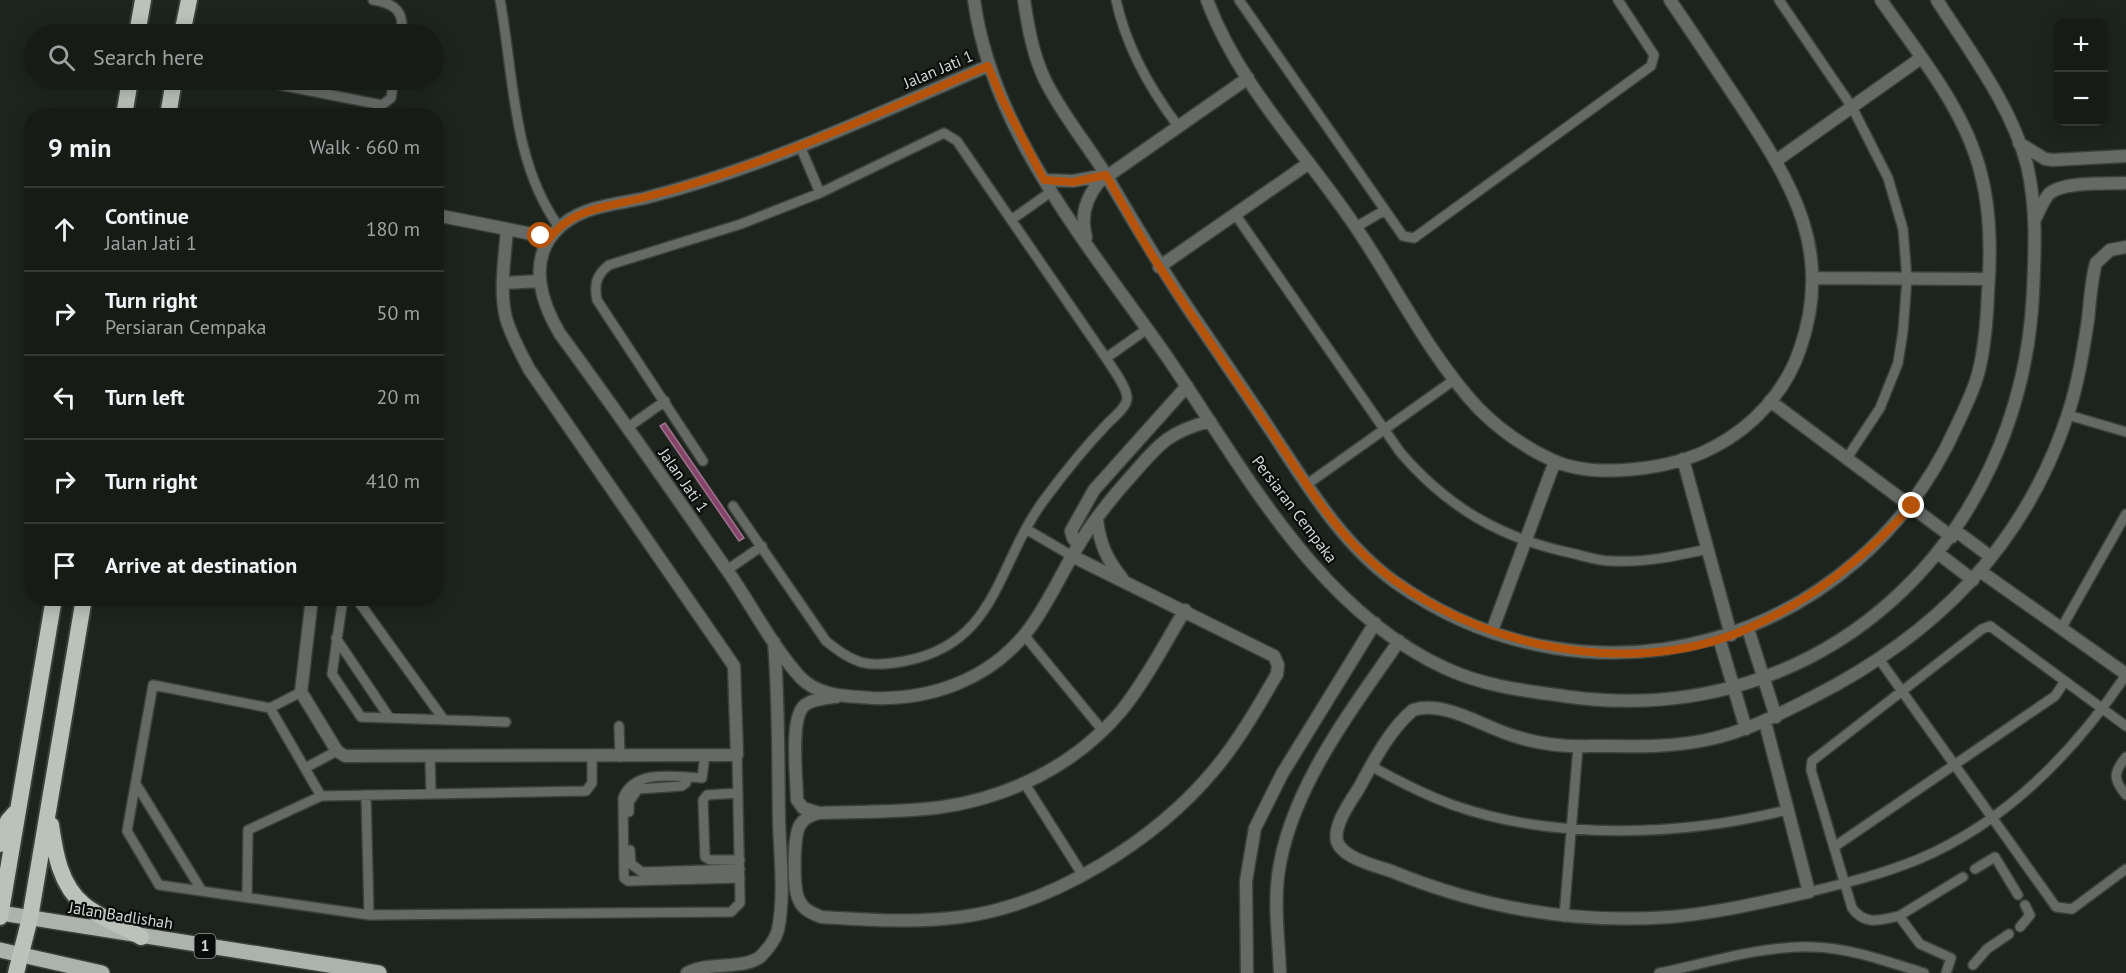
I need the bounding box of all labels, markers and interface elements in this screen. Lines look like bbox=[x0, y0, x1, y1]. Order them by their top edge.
map controls bbox=[2054, 18, 2108, 126]
button: + bbox=[2054, 18, 2108, 72]
search box bbox=[24, 24, 444, 90]
icon: search bbox=[45, 41, 78, 74]
text: Search here bbox=[93, 43, 204, 71]
street label: Jalan Jati 1 bbox=[899, 45, 976, 93]
button: − bbox=[2054, 72, 2108, 126]
text: 9 min bbox=[48, 131, 111, 164]
text: Walk · 660 m bbox=[309, 134, 420, 160]
text: Continue bbox=[105, 202, 189, 230]
icon: ahead bbox=[48, 213, 81, 246]
text: 180 m bbox=[366, 216, 420, 242]
route start bbox=[527, 222, 553, 248]
text: Jalan Jati 1 bbox=[105, 230, 197, 256]
text: Turn right bbox=[105, 286, 197, 314]
icon: right bbox=[48, 297, 81, 330]
text: 50 m bbox=[377, 300, 420, 326]
text: Persiaran Cempaka bbox=[105, 314, 266, 340]
icon: left bbox=[48, 381, 81, 414]
text: Turn left bbox=[105, 383, 185, 411]
text: 20 m bbox=[377, 384, 420, 410]
street label: Jalan Jati 1 bbox=[654, 443, 713, 516]
street label: Persiaran Cempaka bbox=[1248, 451, 1342, 567]
icon: right bbox=[48, 465, 81, 498]
text: Turn right bbox=[105, 467, 197, 495]
text: 410 m bbox=[366, 468, 420, 494]
route end bbox=[1898, 492, 1924, 518]
icon: arrive bbox=[48, 549, 81, 582]
text: Arrive at destination bbox=[105, 551, 297, 579]
street label: Jalan Badlishah bbox=[66, 897, 175, 933]
road number: 1 bbox=[194, 934, 216, 958]

